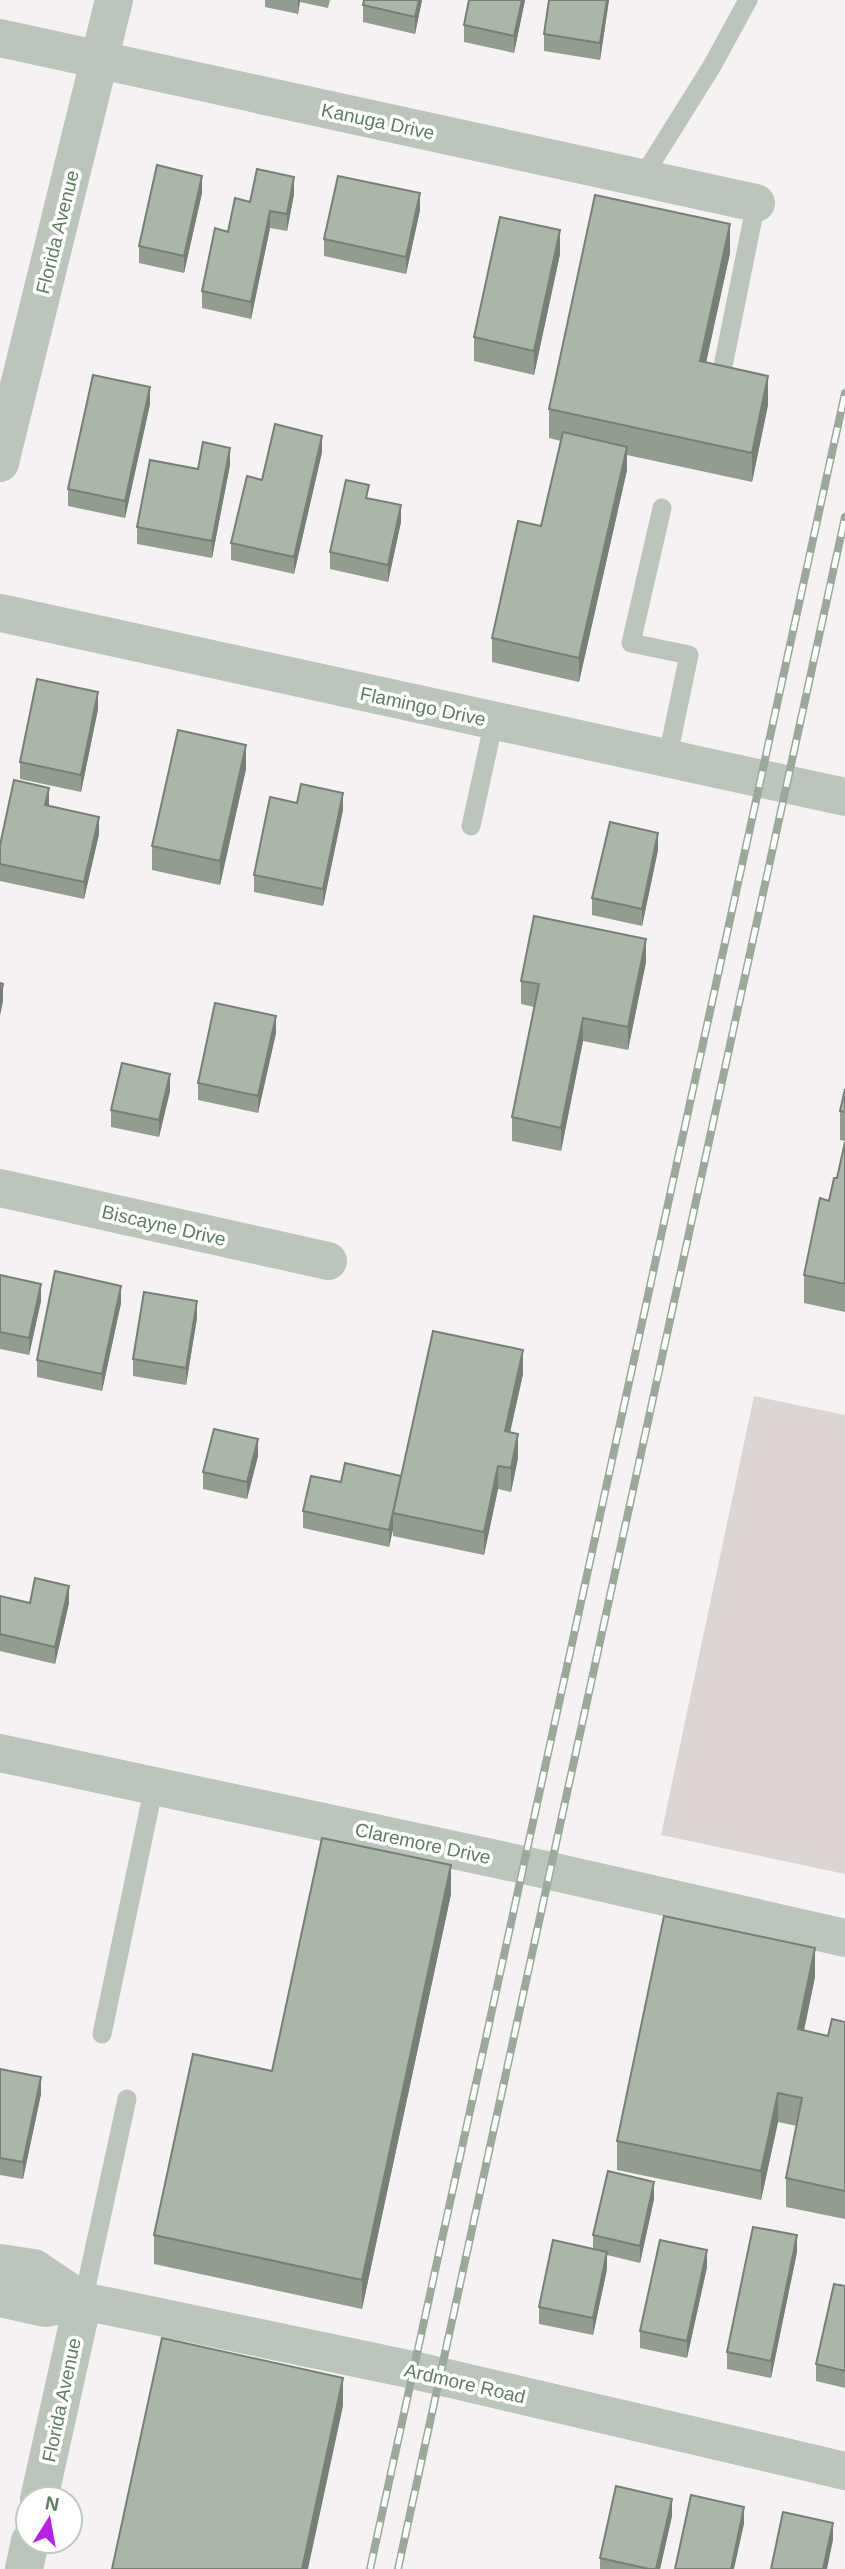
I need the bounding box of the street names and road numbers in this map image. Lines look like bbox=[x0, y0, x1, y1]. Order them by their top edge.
street label: Kanuga Drive bbox=[319, 99, 436, 144]
street label: Florida Avenue bbox=[32, 168, 83, 296]
street label: Flamingo Drive bbox=[358, 683, 488, 730]
street label: Biscayne Drive bbox=[100, 1201, 228, 1250]
street label: Claremore Drive bbox=[353, 1819, 493, 1868]
street label: Florida Avenue bbox=[38, 2336, 85, 2464]
street label: Ardmore Road bbox=[402, 2359, 527, 2408]

